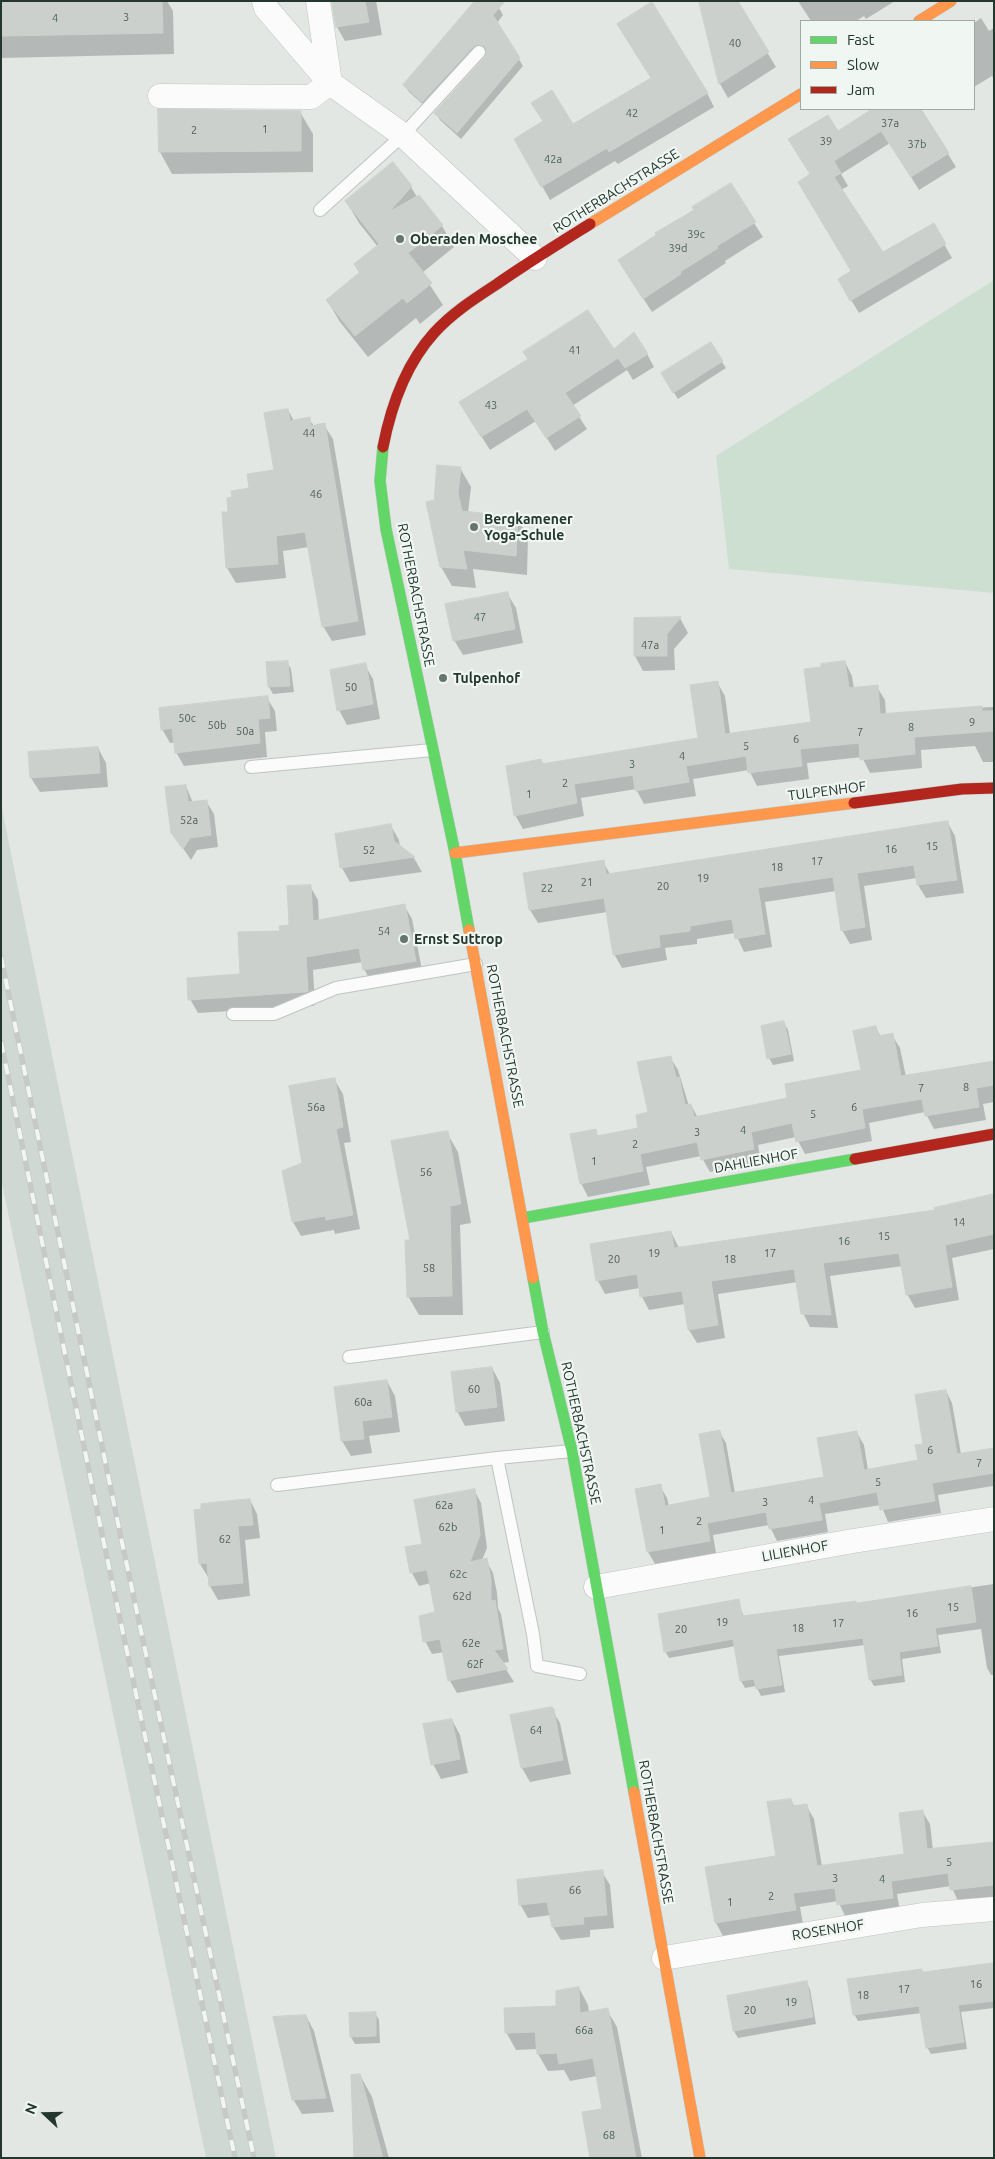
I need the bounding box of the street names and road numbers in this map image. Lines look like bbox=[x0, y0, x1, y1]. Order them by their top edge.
street label: ROTHERBACHSTRASSE bbox=[550, 145, 682, 237]
street label: ROTHERBACHSTRASSE bbox=[394, 522, 438, 668]
street label: TULPENHOF bbox=[787, 778, 867, 804]
street label: ROTHERBACHSTRASSE bbox=[483, 963, 527, 1109]
street label: DAHLIENHOF bbox=[713, 1145, 799, 1177]
street label: ROTHERBACHSTRASSE bbox=[558, 1360, 604, 1506]
street label: LILIENHOF bbox=[760, 1537, 830, 1565]
street label: ROTHERBACHSTRASSE bbox=[635, 1759, 677, 1905]
street label: ROSENHOF bbox=[791, 1916, 865, 1944]

